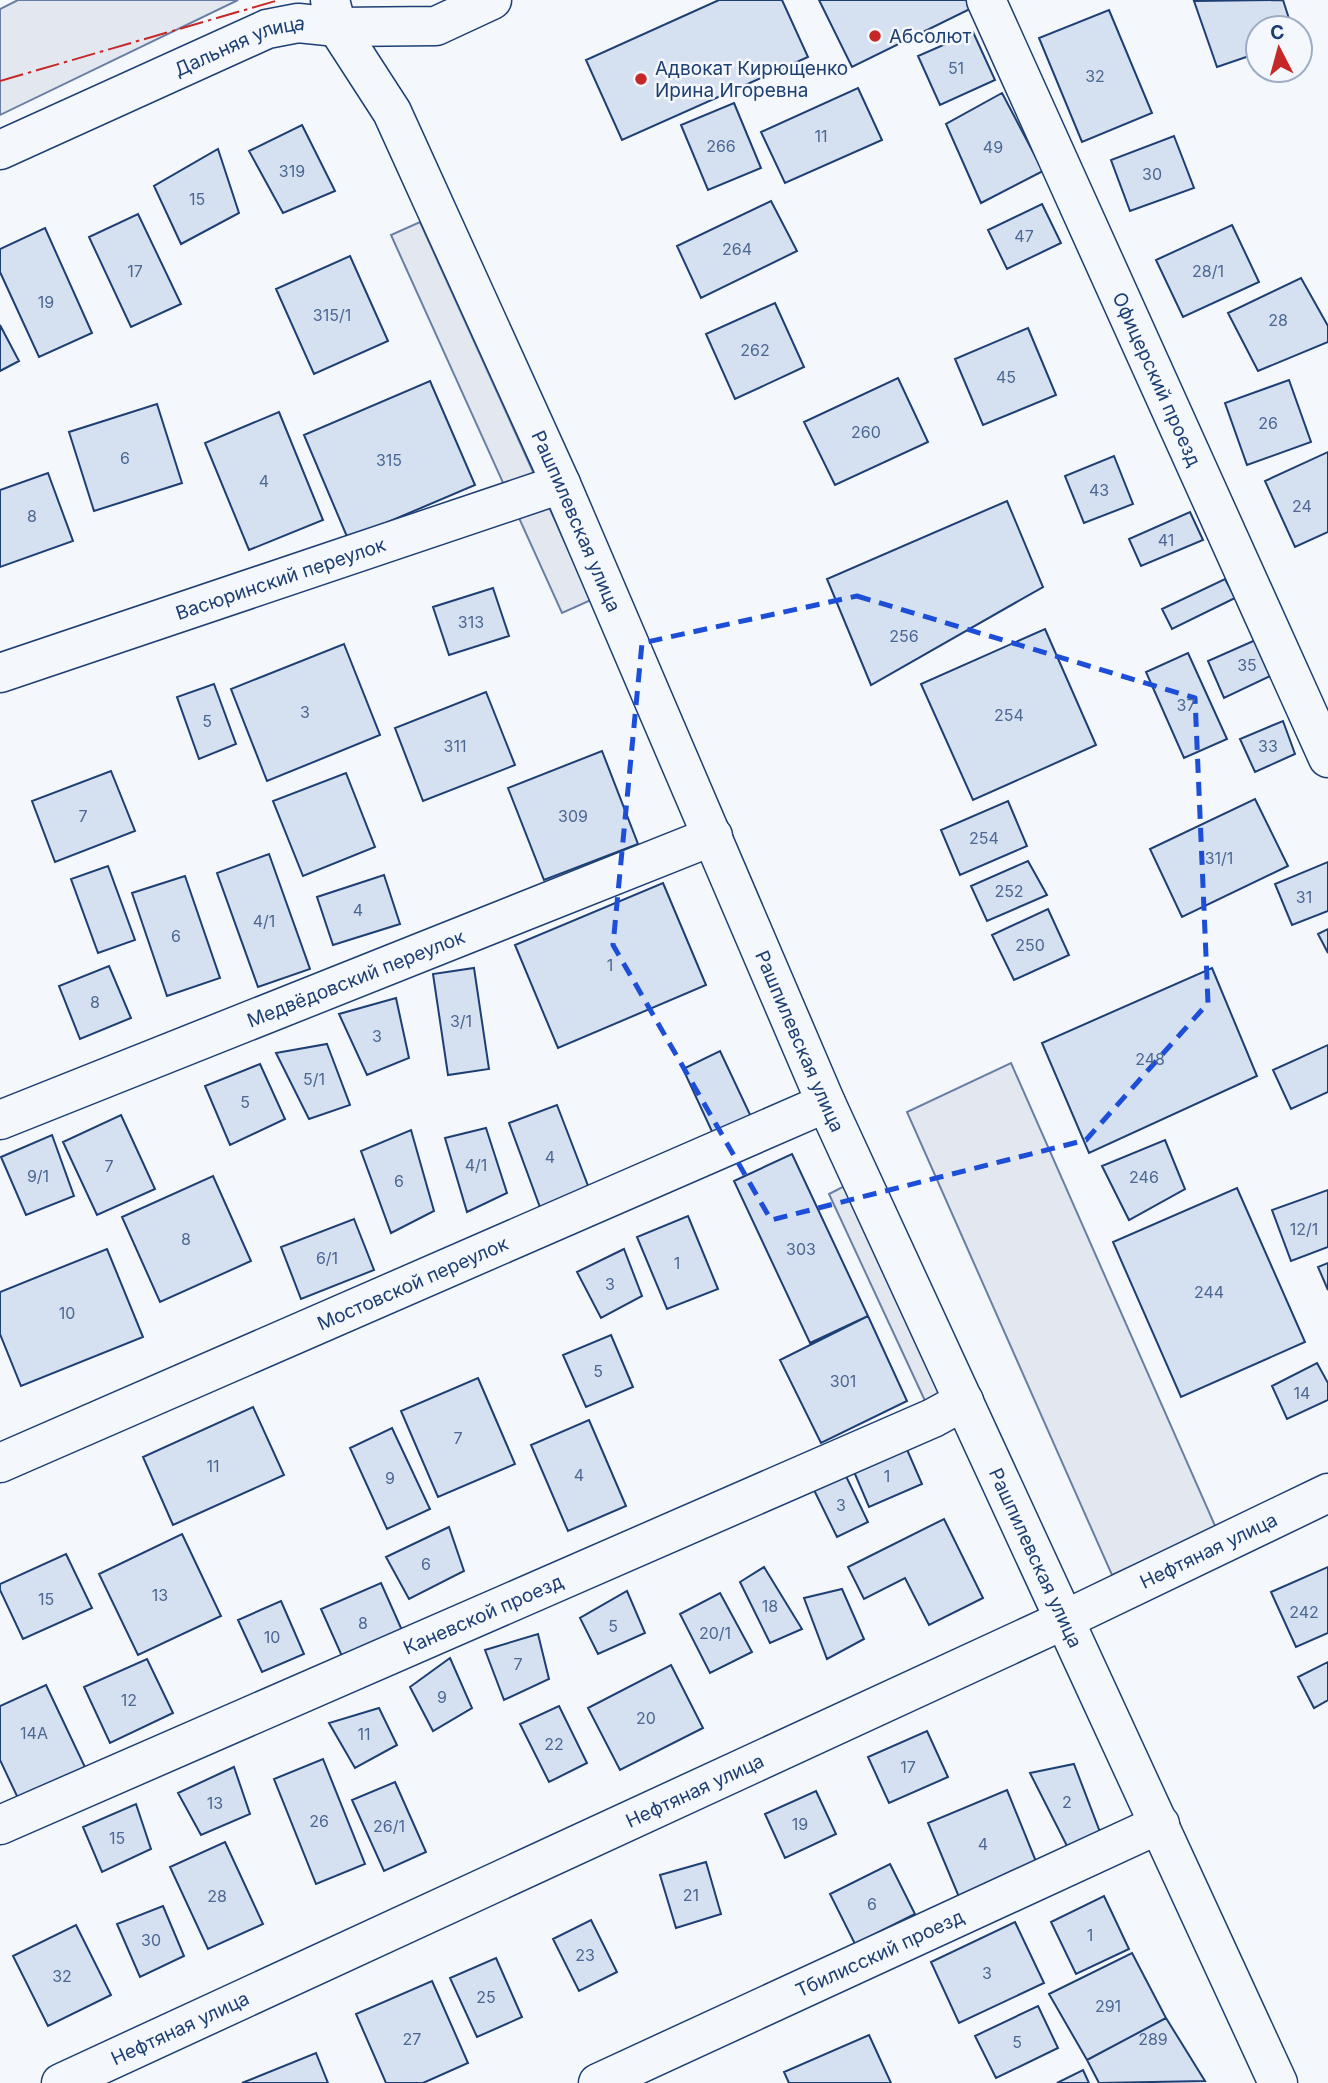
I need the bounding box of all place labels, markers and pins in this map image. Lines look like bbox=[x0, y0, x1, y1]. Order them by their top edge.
place label: Абсолют bbox=[889, 25, 972, 48]
marker: Абсолют bbox=[867, 28, 883, 44]
place label: Адвокат Кирющенко Ирина Игоревна bbox=[655, 57, 848, 102]
marker: Адвокат Кирющенко Ирина Игоревна bbox=[633, 71, 649, 87]

